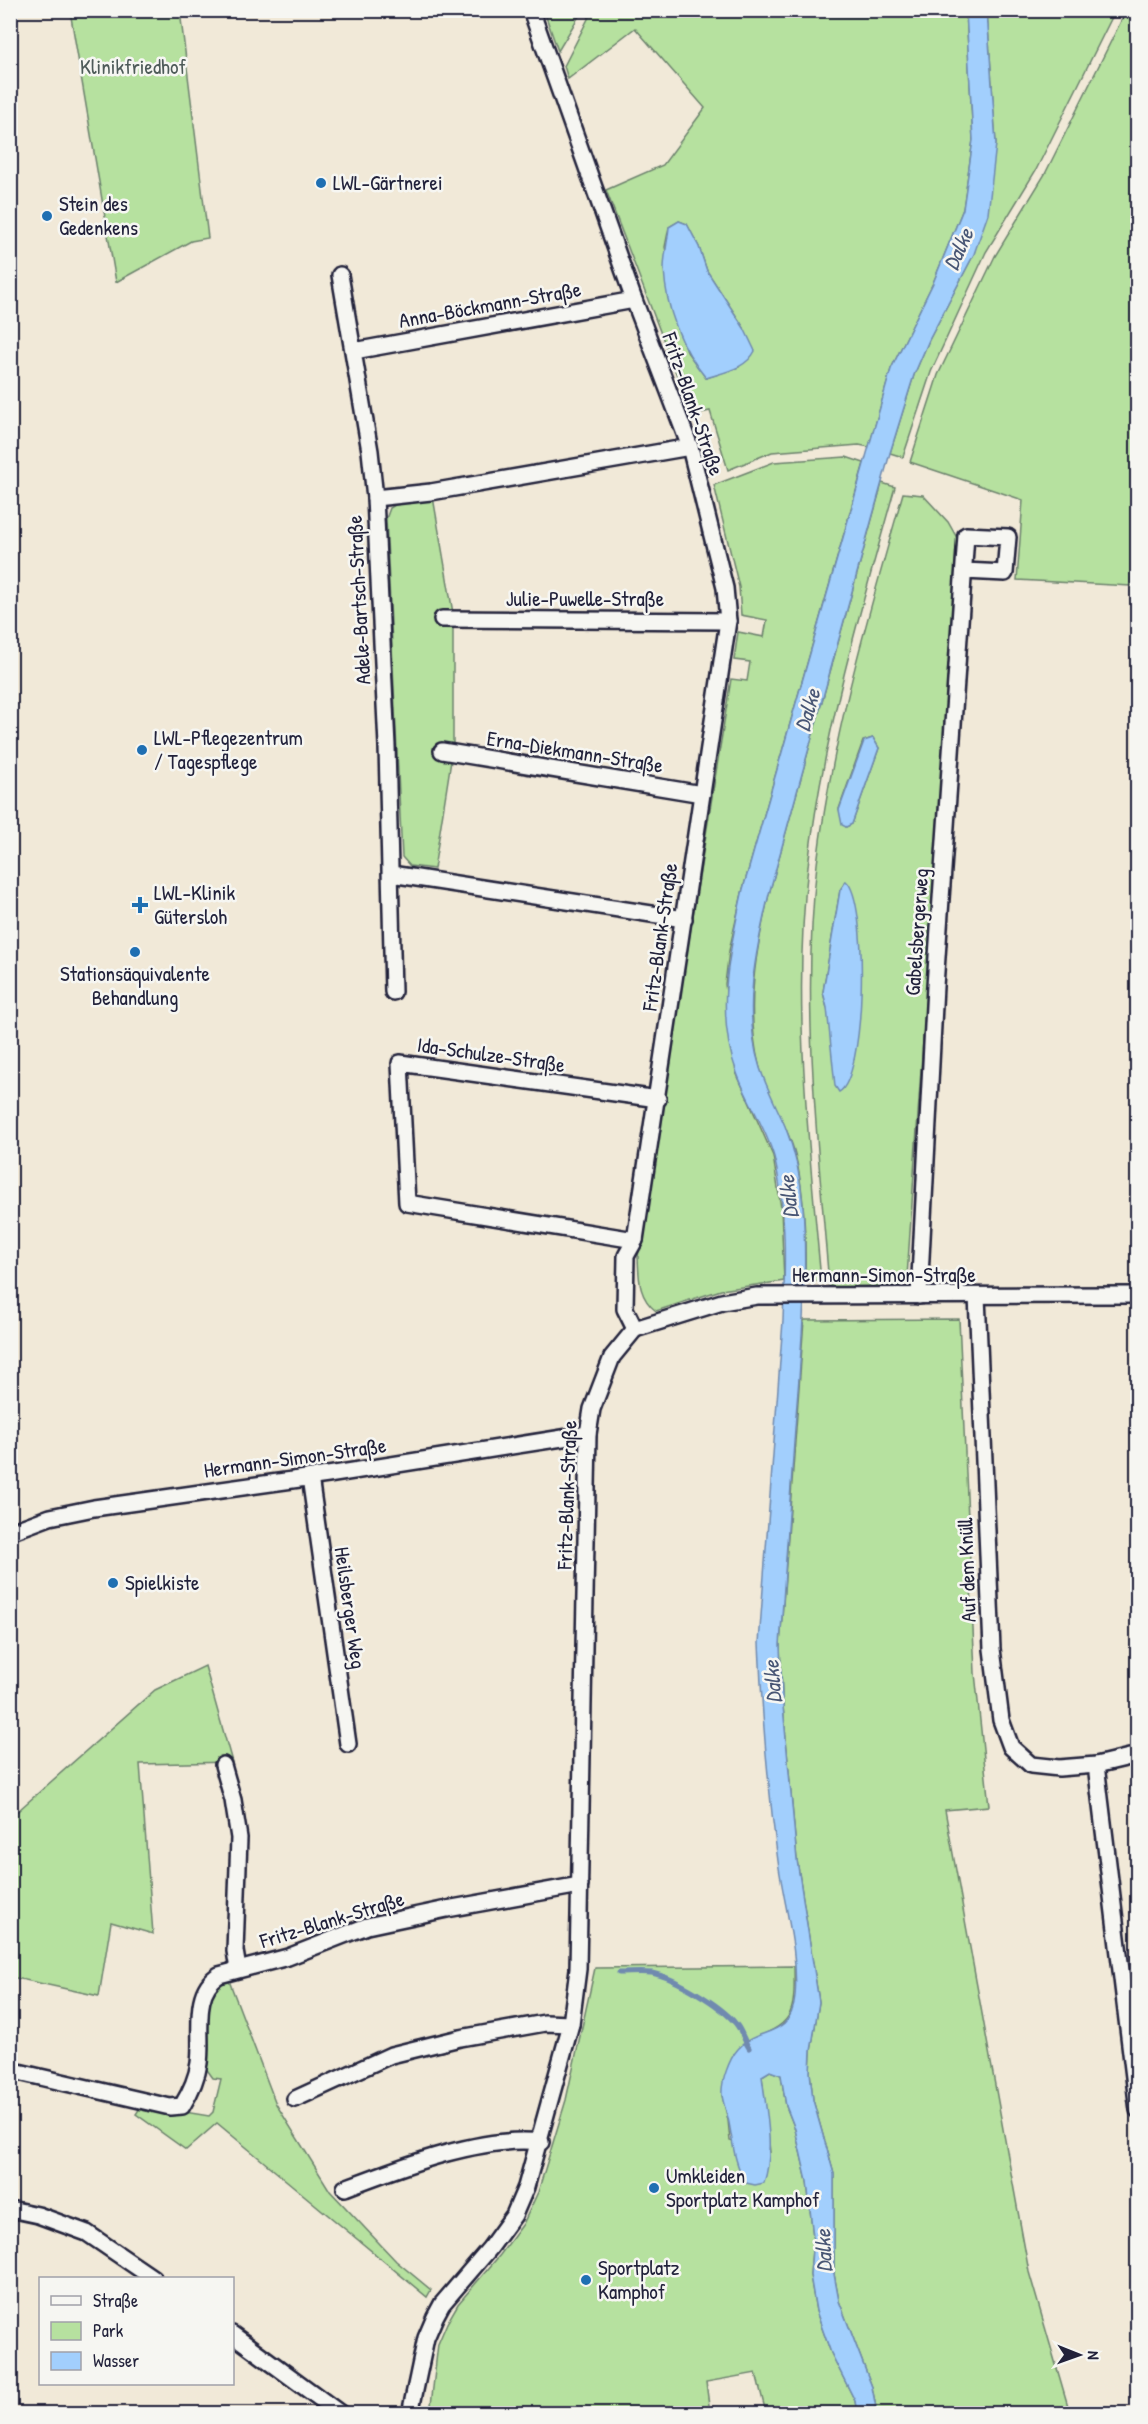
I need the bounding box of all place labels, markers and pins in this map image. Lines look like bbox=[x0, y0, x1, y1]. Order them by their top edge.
place label: LWL-Gärtnerei bbox=[333, 168, 443, 197]
marker: LWL-Gärtnerei bbox=[314, 176, 328, 190]
place label: Stein des Gedenkens bbox=[59, 189, 138, 242]
marker: Stein des Gedenkens bbox=[40, 209, 54, 223]
place label: LWL-Pflegezentrum / Tagespflege bbox=[154, 723, 303, 776]
marker: LWL-Pflegezentrum / Tagespflege bbox=[135, 743, 149, 757]
place label: LWL-Klinik Gütersloh bbox=[154, 878, 236, 931]
marker: LWL-Klinik Gütersloh bbox=[131, 896, 149, 914]
marker: Stationsäquivalente Behandlung bbox=[128, 945, 142, 959]
place label: Stationsäquivalente Behandlung bbox=[60, 959, 210, 1012]
place label: Spielkiste bbox=[125, 1568, 199, 1597]
marker: Spielkiste bbox=[106, 1576, 120, 1590]
place label: Umkleiden Sportplatz Kamphof bbox=[666, 2161, 820, 2214]
marker: Umkleiden Sportplatz Kamphof bbox=[647, 2181, 661, 2195]
place label: Sportplatz Kamphof bbox=[598, 2253, 679, 2306]
marker: Sportplatz Kamphof bbox=[579, 2273, 593, 2287]

